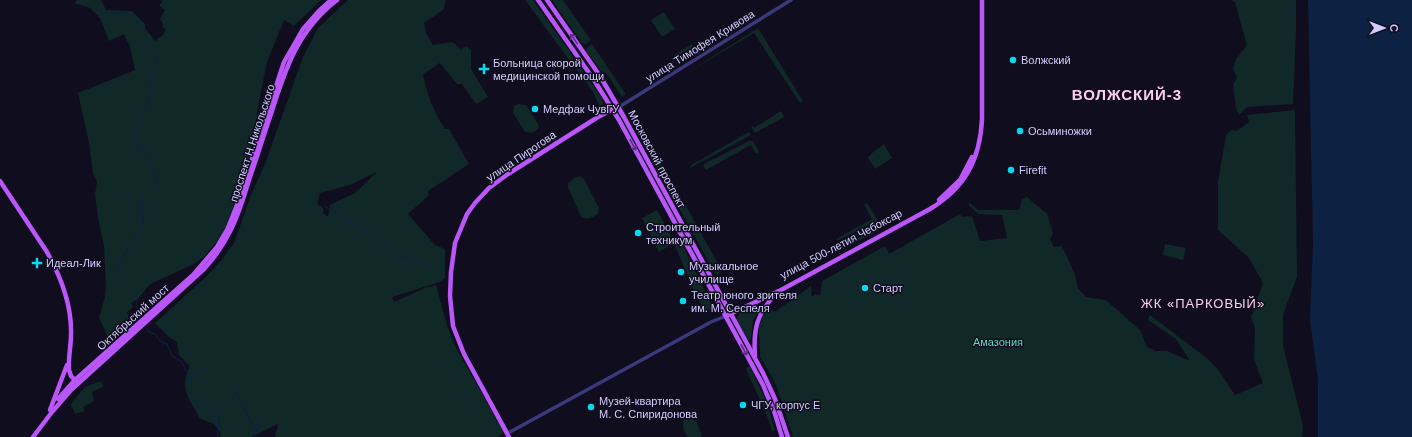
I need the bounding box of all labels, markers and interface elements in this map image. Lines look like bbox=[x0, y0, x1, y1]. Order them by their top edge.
street label: улица Тимофея Кривова bbox=[643, 7, 757, 84]
north arrow bbox=[1364, 8, 1404, 48]
text: С bbox=[1388, 24, 1400, 32]
one-way arrow bbox=[570, 34, 578, 45]
place label: Волжский bbox=[1021, 54, 1071, 66]
marker: Волжский bbox=[1008, 55, 1018, 65]
place label: Больница скорой медицинской помощи bbox=[493, 57, 604, 82]
marker: Больница скорой медицинской помощи bbox=[478, 63, 490, 75]
street label: проспект Н.Никольского bbox=[227, 83, 277, 203]
district label: ВОЛЖСКИЙ-3 bbox=[1072, 86, 1182, 103]
place label: Медфак ЧувГУ bbox=[543, 103, 620, 115]
marker: Медфак ЧувГУ bbox=[530, 104, 540, 114]
street label: Московский проспект bbox=[626, 108, 688, 210]
place label: Осьминожки bbox=[1028, 125, 1092, 137]
marker: Осьминожки bbox=[1015, 126, 1025, 136]
street label: улица Пирогова bbox=[484, 128, 559, 184]
one-way arrow bbox=[629, 139, 637, 151]
place label: Firefit bbox=[1019, 164, 1047, 176]
marker: Firefit bbox=[1006, 165, 1016, 175]
street label: улица 500-летия Чебоксар bbox=[778, 207, 904, 281]
place label: Строительный техникум bbox=[646, 221, 720, 246]
marker: Строительный техникум bbox=[633, 228, 643, 238]
marker: Идеал-Лик bbox=[31, 257, 43, 269]
place label: Идеал-Лик bbox=[46, 257, 101, 269]
place label: Музыкальное училище bbox=[689, 260, 758, 285]
marker: Музыкальное училище bbox=[676, 267, 686, 277]
street label: Октябрьский мост bbox=[95, 282, 171, 352]
place label: Старт bbox=[873, 282, 903, 294]
marker: Старт bbox=[860, 283, 870, 293]
place label: Театр юного зрителя им. М. Сеспеля bbox=[691, 289, 797, 314]
marker: Театр юного зрителя им. М. Сеспеля bbox=[678, 296, 688, 306]
district label: ЖК «ПАРКОВЫЙ» bbox=[1141, 296, 1265, 311]
park label: Амазония bbox=[973, 336, 1023, 348]
one-way arrow bbox=[741, 344, 749, 356]
place label: Музей-квартира М. С. Спиридонова bbox=[599, 395, 698, 420]
place label: ЧГУ, корпус Е bbox=[751, 399, 820, 411]
marker: ЧГУ, корпус Е bbox=[738, 400, 748, 410]
marker: Музей-квартира М. С. Спиридонова bbox=[586, 402, 596, 412]

